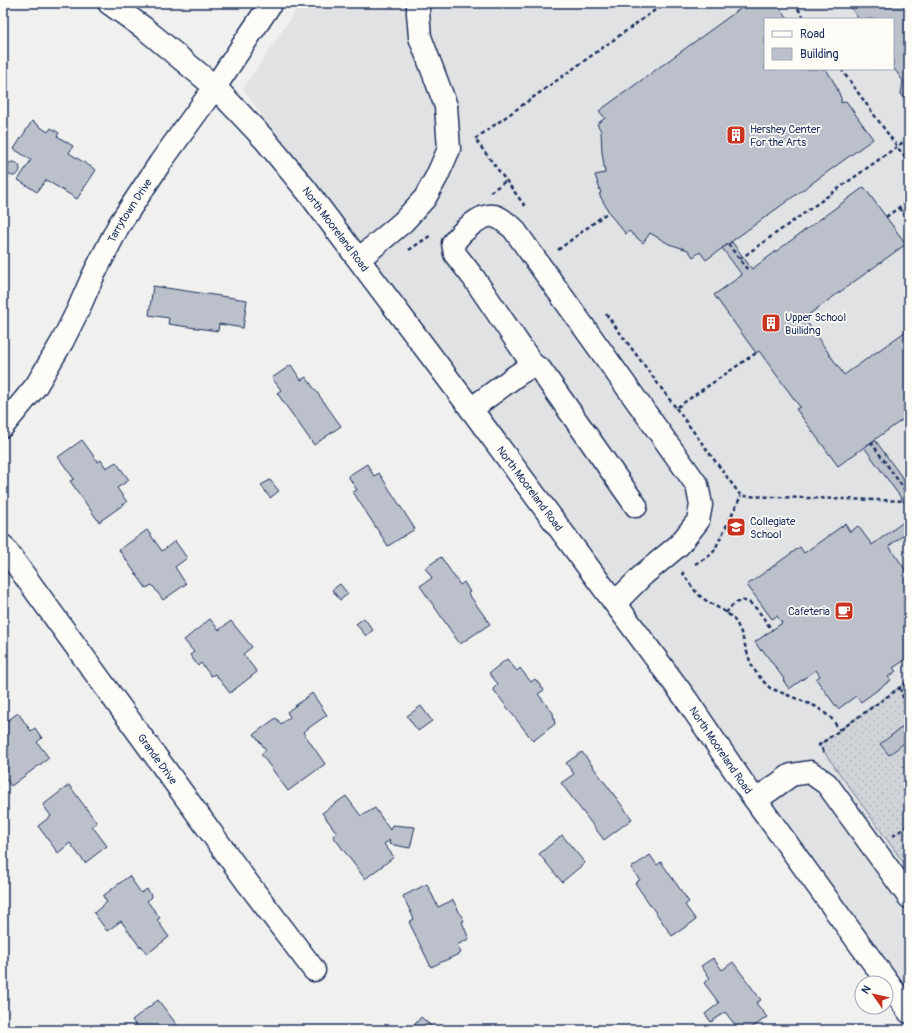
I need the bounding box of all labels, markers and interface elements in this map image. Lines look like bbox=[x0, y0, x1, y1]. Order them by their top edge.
legend bbox=[764, 18, 894, 70]
text: Road bbox=[800, 27, 825, 42]
text: Building bbox=[800, 47, 839, 62]
place label: Hershey Center For the Arts bbox=[750, 123, 820, 149]
building icon: Hershey Center For the Arts bbox=[725, 124, 747, 146]
street label: Tarrytown Drive bbox=[105, 176, 155, 245]
street label: North Mooreland Road bbox=[300, 184, 372, 274]
place label: Upper School Builidng bbox=[785, 311, 846, 337]
building icon: Upper School Builidng bbox=[760, 312, 782, 334]
street label: North Mooreland Road bbox=[494, 443, 566, 534]
place label: Collegiate School bbox=[750, 515, 796, 541]
school or university icon: Collegiate School bbox=[725, 516, 747, 538]
cafe icon: Cafeteria bbox=[833, 600, 855, 622]
place label: Cafeteria bbox=[788, 605, 830, 618]
street label: North Mooreland Road bbox=[687, 704, 755, 796]
street label: Grande Drive bbox=[135, 731, 180, 787]
north arrow bbox=[854, 975, 894, 1015]
text: N bbox=[859, 983, 874, 996]

